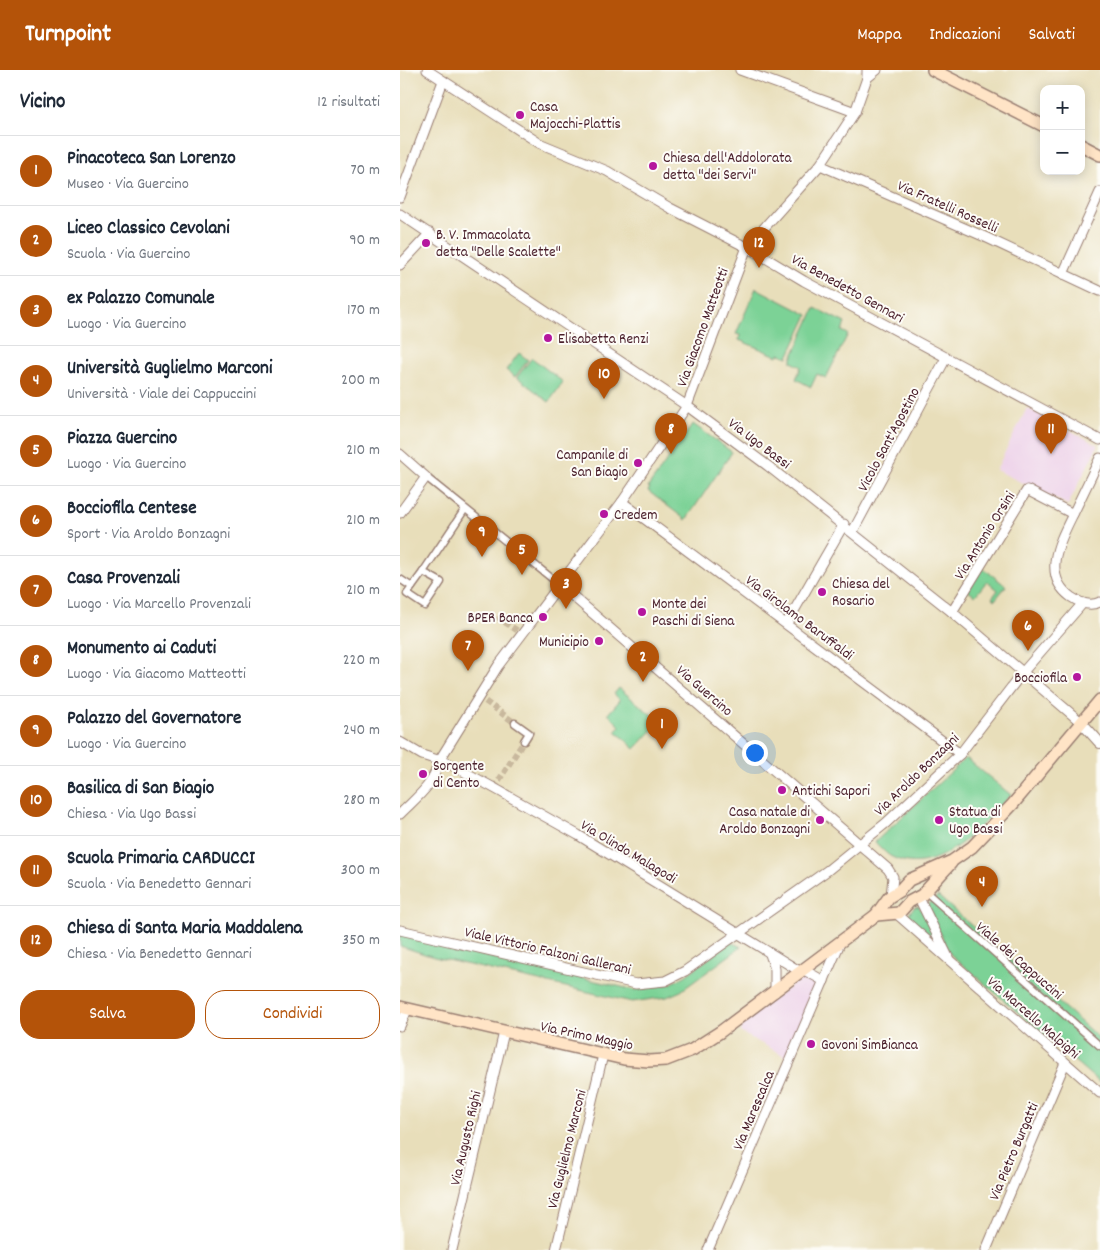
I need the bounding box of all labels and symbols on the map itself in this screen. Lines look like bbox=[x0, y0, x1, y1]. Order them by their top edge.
place label: Casa Majocchi-Plattis bbox=[530, 97, 621, 136]
marker: Casa Majocchi-Plattis bbox=[514, 109, 526, 121]
place label: Chiesa dell'Addolorata detta "dei Servi" bbox=[663, 148, 792, 187]
marker: Chiesa dell'Addolorata detta "dei Servi" bbox=[647, 160, 659, 172]
street label: Via Fratelli Rosselli bbox=[893, 176, 1001, 240]
place label: B. V. Immacolata detta "Delle Scalette" bbox=[436, 225, 561, 264]
pin: 12 bbox=[743, 227, 775, 268]
marker: B. V. Immacolata detta "Delle Scalette" bbox=[420, 237, 432, 249]
street label: Via Benedetto Gennari bbox=[787, 250, 908, 330]
street label: Via Giacomo Matteotti bbox=[672, 265, 736, 390]
place label: Elisabetta Renzi bbox=[558, 329, 649, 351]
marker: Elisabetta Renzi bbox=[542, 332, 554, 344]
pin: 10 bbox=[588, 358, 620, 399]
street label: Vicolo Sant'Agostino bbox=[853, 384, 927, 496]
pin: 8 bbox=[655, 413, 687, 454]
pin: 11 bbox=[1035, 413, 1067, 454]
street label: Via Ugo Bassi bbox=[723, 414, 795, 476]
place label: Campanile di San Biagio bbox=[556, 445, 628, 484]
marker: Campanile di San Biagio bbox=[632, 457, 644, 469]
street label: Via Antonio Orsini bbox=[950, 487, 1022, 584]
place label: Credem bbox=[614, 505, 658, 527]
marker: Credem bbox=[598, 508, 610, 520]
pin: 9 bbox=[466, 516, 498, 557]
pin: 5 bbox=[506, 534, 538, 575]
pin: 3 bbox=[550, 568, 582, 609]
street label: Via Girolamo Baruffaldi bbox=[740, 570, 858, 667]
place label: Chiesa del Rosario bbox=[832, 574, 890, 613]
marker: Chiesa del Rosario bbox=[816, 586, 828, 598]
place label: Monte dei Paschi di Siena bbox=[652, 594, 735, 633]
marker: Monte dei Paschi di Siena bbox=[636, 606, 648, 618]
place label: BPER Banca bbox=[467, 608, 534, 630]
pin: 6 bbox=[1012, 610, 1044, 651]
marker: BPER Banca bbox=[537, 611, 549, 623]
pin: 7 bbox=[452, 630, 484, 671]
place label: Municipio bbox=[539, 632, 589, 654]
marker: Municipio bbox=[593, 635, 605, 647]
pin: 2 bbox=[627, 641, 659, 682]
street label: Via Guercino bbox=[670, 661, 737, 723]
place label: Bocciofila bbox=[1014, 668, 1068, 690]
marker: Bocciofila bbox=[1071, 671, 1083, 683]
pin: 1 bbox=[646, 708, 678, 749]
street label: Via Aroldo Bonzagni bbox=[870, 729, 965, 822]
your location bbox=[742, 740, 768, 766]
place label: Sorgente di Cento bbox=[433, 756, 484, 795]
marker: Sorgente di Cento bbox=[417, 768, 429, 780]
place label: Antichi Sapori bbox=[792, 781, 870, 803]
marker: Antichi Sapori bbox=[776, 784, 788, 796]
place label: Casa natale di Aroldo Bonzagni bbox=[719, 802, 810, 841]
place label: Statua di Ugo Bassi bbox=[949, 802, 1003, 841]
marker: Casa natale di Aroldo Bonzagni bbox=[814, 814, 826, 826]
marker: Statua di Ugo Bassi bbox=[933, 814, 945, 826]
street label: Via Olindo Malagodi bbox=[576, 815, 681, 890]
pin: 4 bbox=[966, 866, 998, 907]
street label: Viale dei Cappuccini bbox=[970, 917, 1067, 1006]
street label: Viale Vittorio Falzoni Gallerani bbox=[462, 922, 633, 982]
street label: Via Marcello Malpighi bbox=[981, 972, 1084, 1065]
street label: Via Primo Maggio bbox=[538, 1016, 635, 1058]
place label: Govoni SimBianca bbox=[821, 1035, 919, 1057]
marker: Govoni SimBianca bbox=[805, 1038, 817, 1050]
street label: Via Marescalca bbox=[728, 1067, 782, 1154]
street label: Via Guglielmo Marconi bbox=[543, 1088, 593, 1211]
street label: Via Augusto Righi bbox=[445, 1089, 489, 1188]
street label: Via Pietro Burgatti bbox=[984, 1099, 1045, 1204]

